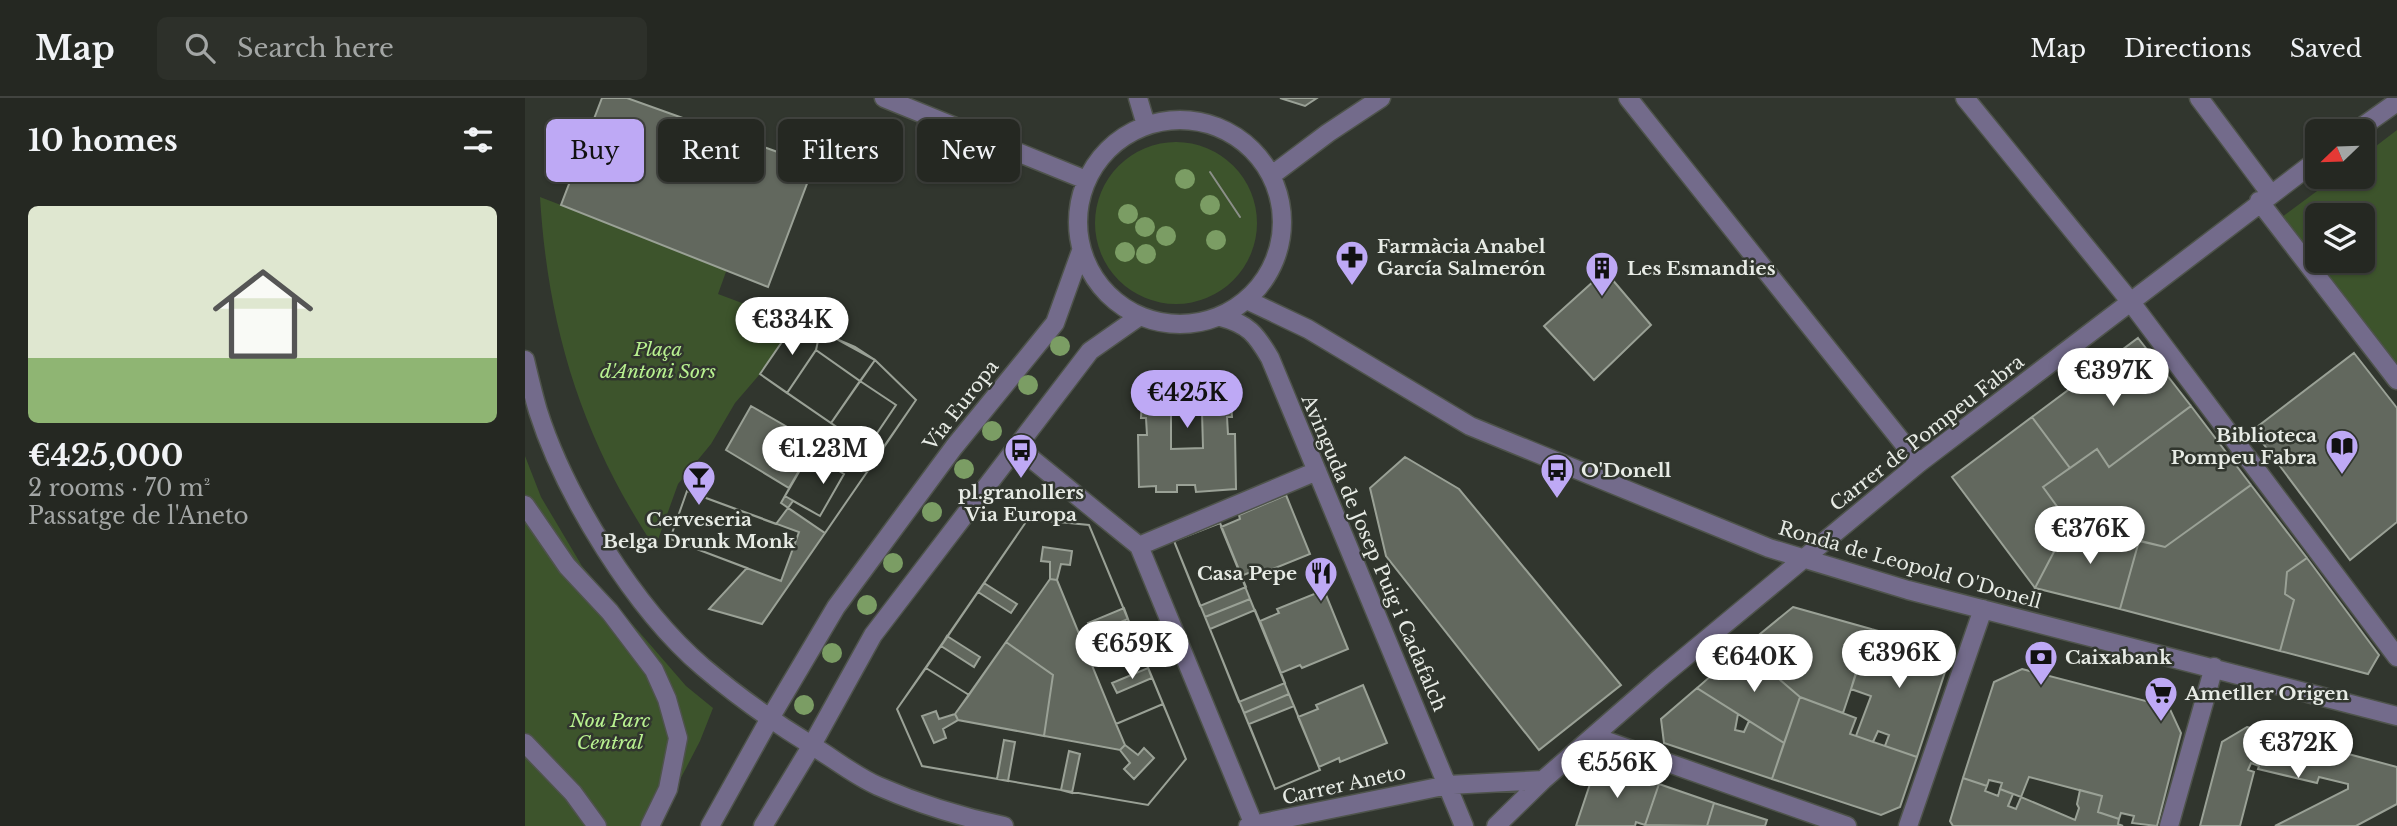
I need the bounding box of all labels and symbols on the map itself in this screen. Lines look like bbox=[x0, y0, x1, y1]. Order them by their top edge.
north arrow bbox=[2305, 119, 2375, 189]
place label: Farmàcia Anabel García Salmerón bbox=[1377, 235, 1546, 280]
pharmacy icon: Farmàcia Anabel García Salmerón bbox=[1333, 238, 1371, 287]
building icon: Les Esmandies bbox=[1583, 249, 1621, 298]
place label: Les Esmandies bbox=[1627, 257, 1776, 280]
pin: €334K bbox=[743, 298, 841, 357]
park label: Plaça d'Antoni Sors bbox=[600, 338, 716, 383]
pin: €397K bbox=[2064, 348, 2162, 408]
street label: Carrer de Pompeu Fabra bbox=[1826, 350, 2029, 516]
street label: Via Europa bbox=[918, 355, 1004, 456]
pin: €425K bbox=[1138, 370, 1236, 430]
street label: Avinguda de Josep Puig i Cadafalch bbox=[1296, 390, 1451, 715]
place label: Biblioteca Pompeu Fabra bbox=[2171, 424, 2317, 469]
pin: €1.23M bbox=[766, 426, 880, 486]
library icon: Biblioteca Pompeu Fabra bbox=[2323, 427, 2361, 476]
bus stop icon: pl.granollers Via Europa bbox=[1002, 431, 1040, 480]
bus stop icon: O'Donell bbox=[1538, 451, 1576, 500]
bar icon: Cerveseria Belga Drunk Monk bbox=[680, 458, 718, 507]
place label: O'Donell bbox=[1581, 459, 1671, 482]
place label: pl.granollers Via Europa bbox=[958, 481, 1084, 526]
pin: €376K bbox=[2041, 506, 2139, 566]
place label: Cerveseria Belga Drunk Monk bbox=[603, 508, 796, 553]
street label: Ronda de Leopold O'Donell bbox=[1776, 516, 2044, 614]
restaurant icon: Casa Pepe bbox=[1302, 554, 1340, 603]
place label: Casa Pepe bbox=[1197, 562, 1297, 585]
pin: €659K bbox=[1083, 622, 1181, 681]
pin: €396K bbox=[1850, 630, 1948, 690]
pin: €640K bbox=[1705, 634, 1803, 694]
bank icon: Caixabank bbox=[2022, 638, 2060, 687]
place label: Caixabank bbox=[2065, 646, 2172, 669]
supermarket icon: Ametller Origen bbox=[2142, 674, 2180, 723]
place label: Ametller Origen bbox=[2184, 682, 2349, 705]
park label: Nou Parc Central bbox=[569, 709, 651, 754]
pin: €372K bbox=[2249, 720, 2347, 780]
pin: €556K bbox=[1568, 740, 1666, 800]
street label: Carrer Aneto bbox=[1280, 761, 1408, 809]

